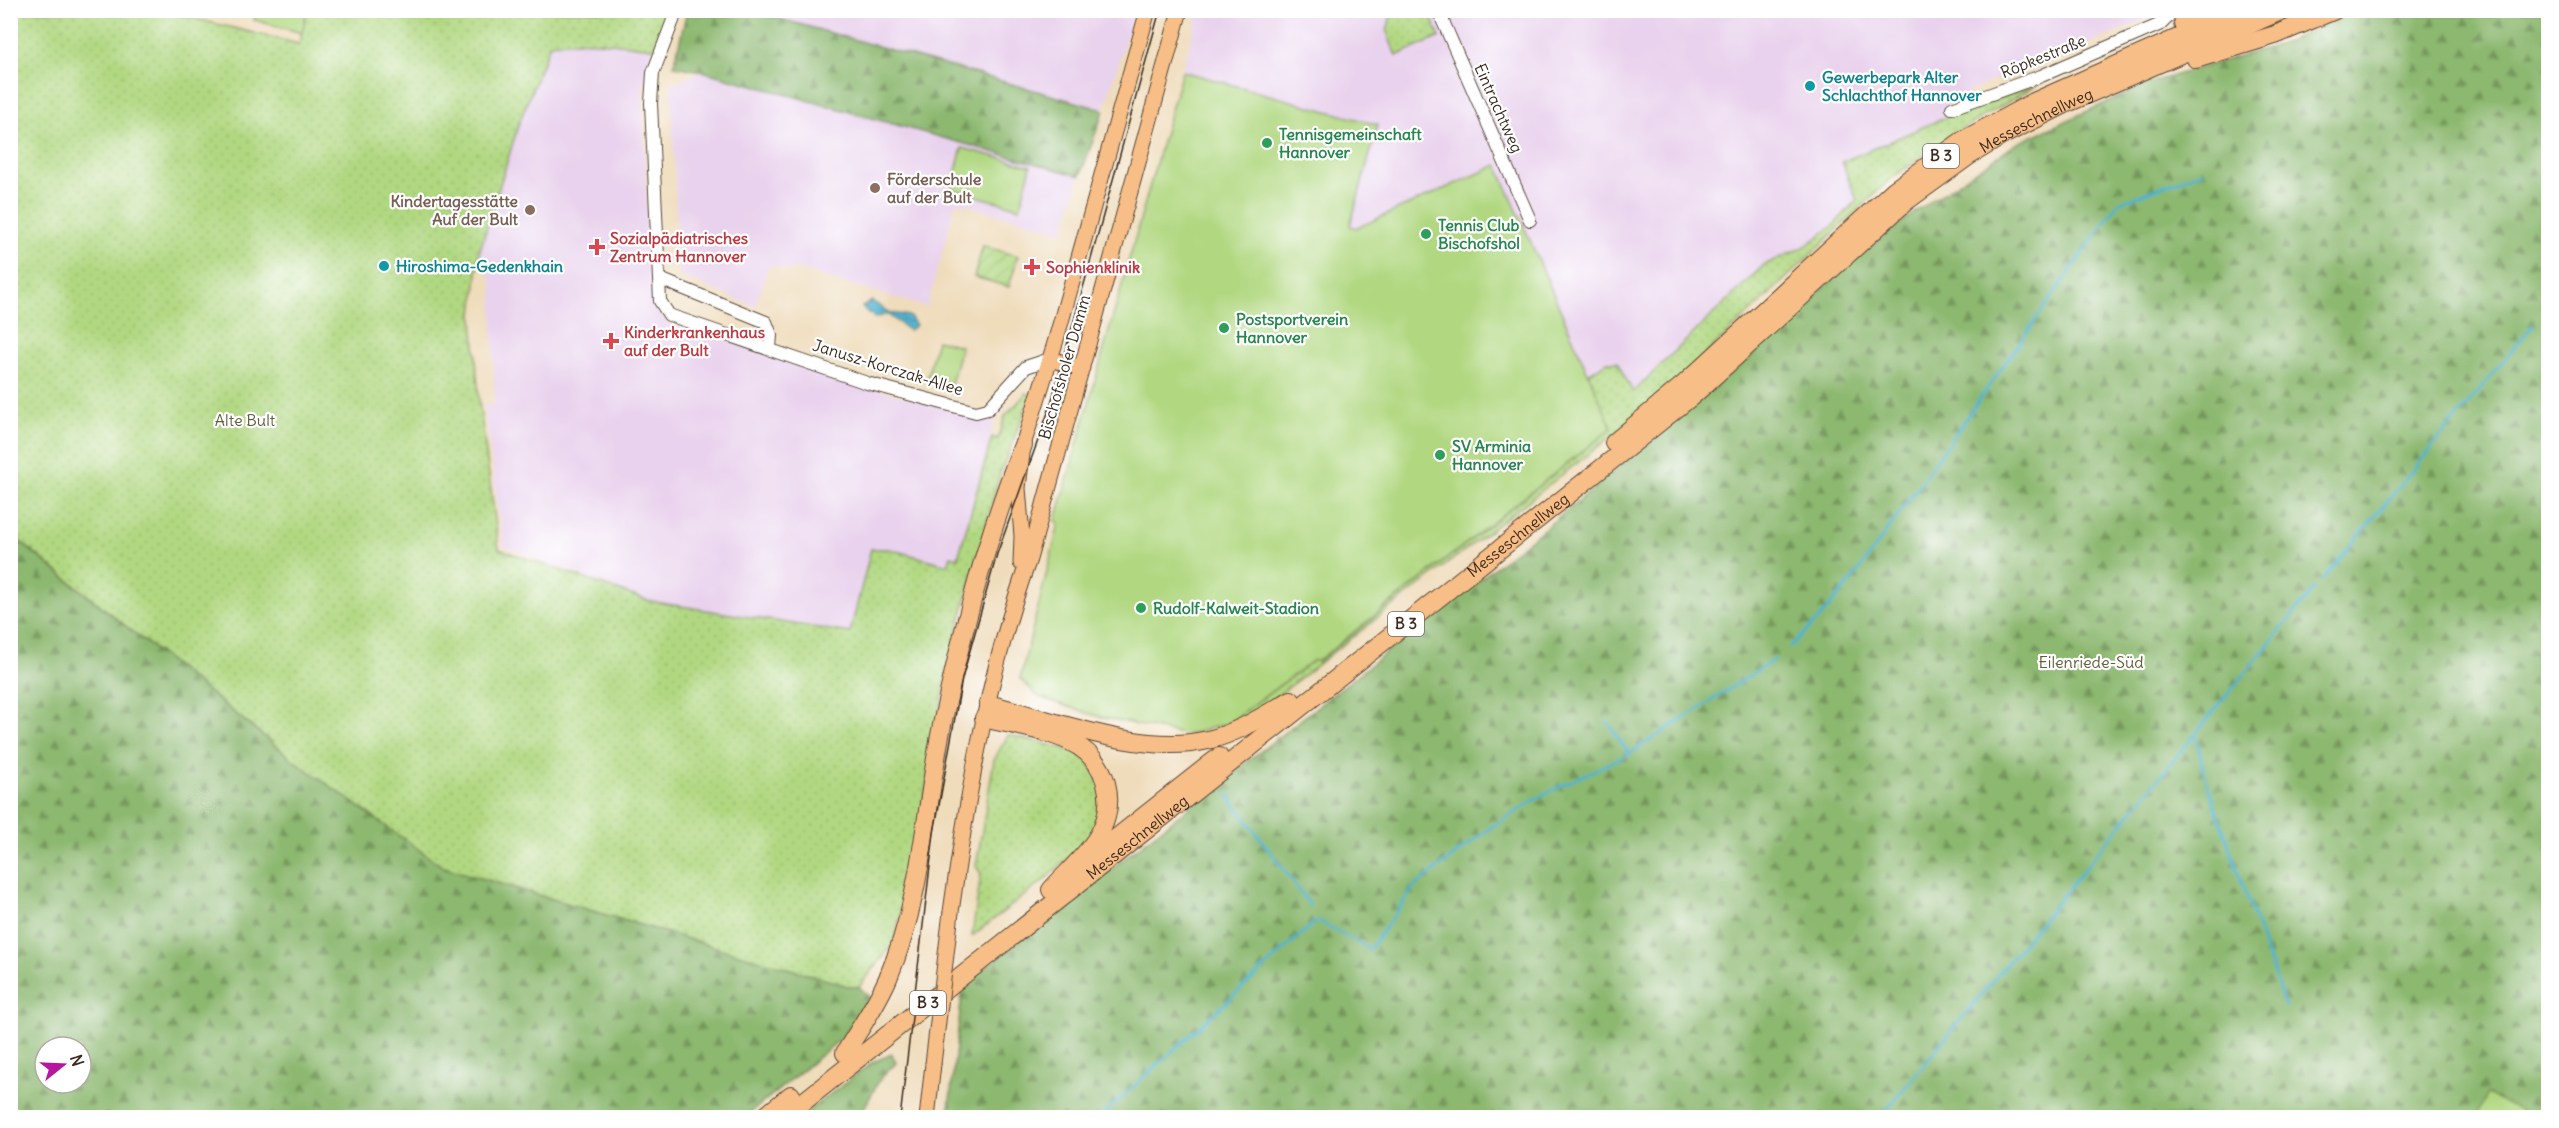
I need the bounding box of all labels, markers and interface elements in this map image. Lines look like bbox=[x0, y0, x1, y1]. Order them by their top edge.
street label: Röpkestraße bbox=[1997, 30, 2089, 82]
street label: Eintrachtweg bbox=[1470, 60, 1528, 156]
place label: Gewerbepark Alter Schlachthof Hannover bbox=[1822, 67, 1982, 105]
marker: Gewerbepark Alter Schlachthof Hannover bbox=[1803, 79, 1817, 93]
street label: Messeschnellweg bbox=[1976, 83, 2096, 157]
place label: Tennisgemeinschaft Hannover bbox=[1279, 124, 1422, 162]
marker: Tennisgemeinschaft Hannover bbox=[1260, 136, 1274, 150]
road number: B 3 bbox=[1923, 144, 1959, 168]
place label: Förderschule auf der Bult bbox=[887, 169, 982, 207]
marker: Förderschule auf der Bult bbox=[868, 181, 882, 195]
place label: Kindertagesstätte Auf der Bult bbox=[390, 191, 519, 229]
marker: Kindertagesstätte Auf der Bult bbox=[523, 203, 537, 217]
place label: Tennis Club Bischofshol bbox=[1438, 215, 1520, 253]
marker: Tennis Club Bischofshol bbox=[1419, 227, 1433, 241]
place label: Sozialpädiatrisches Zentrum Hannover bbox=[610, 228, 748, 266]
marker: Sozialpädiatrisches Zentrum Hannover bbox=[588, 238, 606, 256]
place label: Hiroshima-Gedenkhain bbox=[396, 256, 563, 276]
place label: Sophienklinik bbox=[1046, 257, 1140, 278]
marker: Sophienklinik bbox=[1023, 258, 1041, 276]
marker: Hiroshima-Gedenkhain bbox=[377, 259, 391, 273]
street label: Bischofsholer Damm bbox=[1034, 292, 1094, 442]
place label: Postsportverein Hannover bbox=[1236, 309, 1348, 347]
marker: Postsportverein Hannover bbox=[1217, 321, 1231, 335]
place label: Kinderkrankenhaus auf der Bult bbox=[624, 322, 765, 360]
marker: Kinderkrankenhaus auf der Bult bbox=[602, 332, 620, 350]
street label: Janusz-Korczak-Allee bbox=[810, 335, 966, 399]
park label: Alte Bult bbox=[215, 410, 276, 430]
place label: SV Arminia Hannover bbox=[1452, 436, 1531, 474]
marker: SV Arminia Hannover bbox=[1433, 448, 1447, 462]
street label: Messeschnellweg bbox=[1463, 488, 1573, 581]
place label: Rudolf-Kalweit-Stadion bbox=[1153, 598, 1319, 618]
marker: Rudolf-Kalweit-Stadion bbox=[1134, 601, 1148, 615]
road number: B 3 bbox=[1388, 612, 1424, 636]
park label: Eilenriede-Süd bbox=[2038, 652, 2144, 672]
street label: Messeschnellweg bbox=[1082, 790, 1192, 884]
road number: B 3 bbox=[910, 991, 946, 1015]
north arrow bbox=[33, 1035, 93, 1095]
text: N bbox=[66, 1052, 88, 1069]

